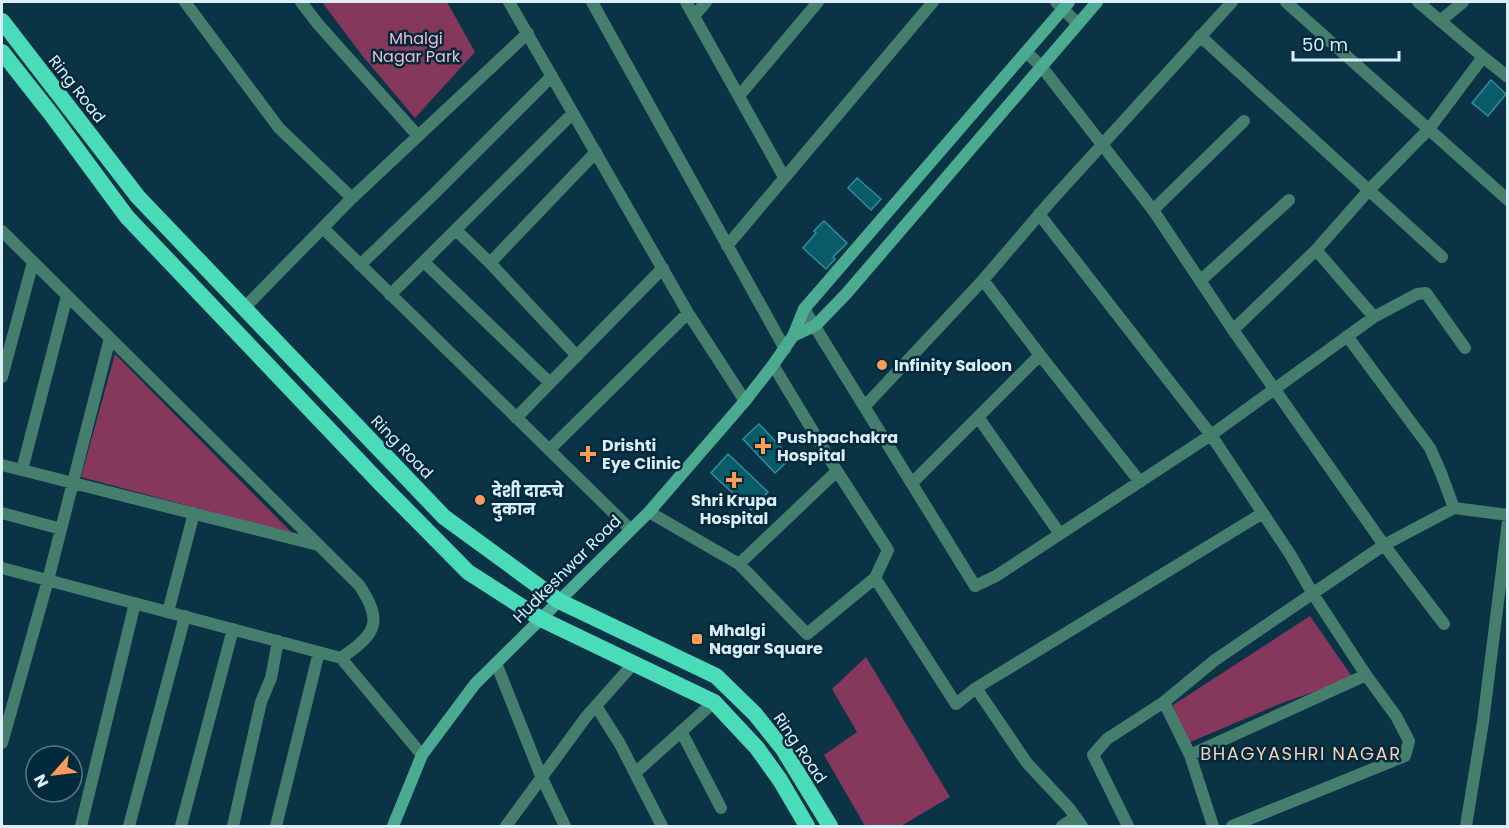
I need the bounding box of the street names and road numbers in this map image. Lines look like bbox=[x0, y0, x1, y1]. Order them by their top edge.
street label: Ring Road bbox=[43, 50, 111, 128]
street label: Ring Road bbox=[366, 410, 438, 484]
street label: Hudkeshwar Road bbox=[508, 510, 626, 628]
street label: Ring Road bbox=[768, 708, 832, 788]

